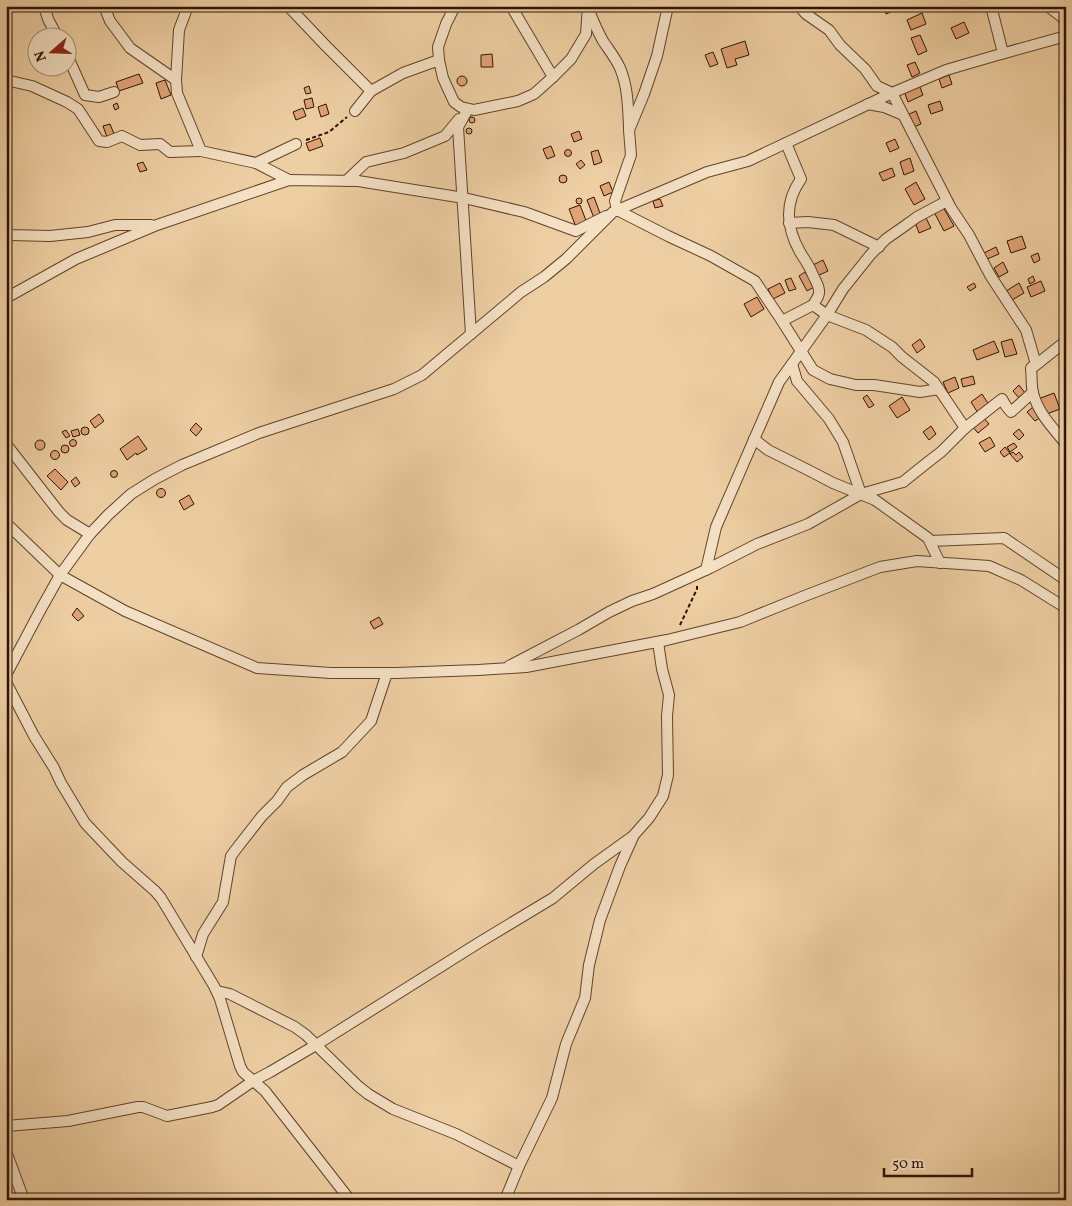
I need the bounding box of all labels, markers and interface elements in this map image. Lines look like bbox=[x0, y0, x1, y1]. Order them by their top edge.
north arrow bbox=[28, 28, 78, 78]
text: N bbox=[31, 48, 52, 64]
scale bar bbox=[884, 1146, 972, 1178]
text: 50 m bbox=[892, 1154, 924, 1175]

